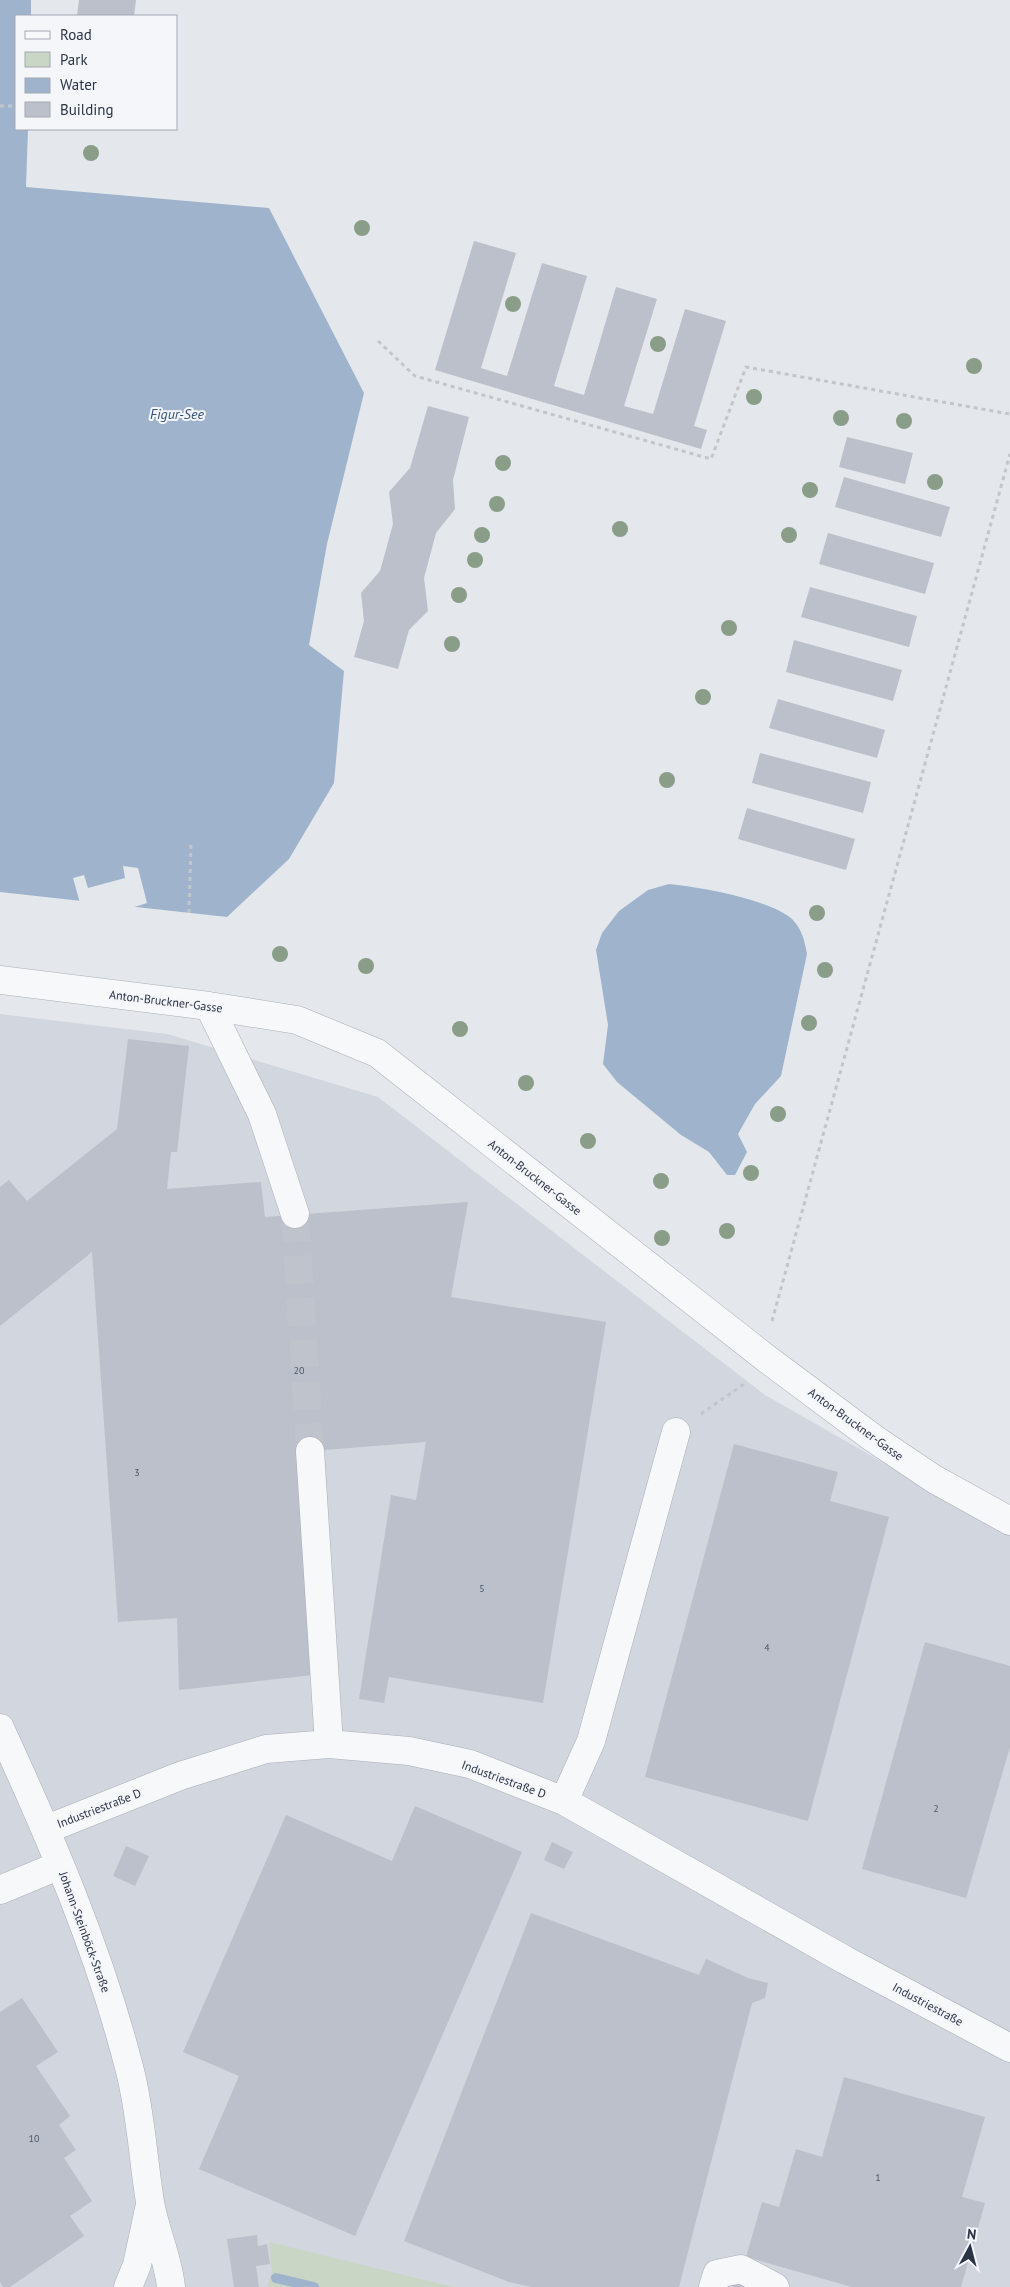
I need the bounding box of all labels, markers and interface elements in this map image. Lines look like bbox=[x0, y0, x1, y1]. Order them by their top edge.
legend bbox=[15, 15, 178, 130]
text: Road bbox=[60, 25, 92, 44]
text: Park bbox=[60, 50, 88, 69]
text: Water bbox=[60, 75, 97, 94]
text: Building bbox=[60, 100, 114, 119]
water label: Figur-See bbox=[150, 405, 204, 423]
street label: Anton-Bruckner-Gasse bbox=[108, 987, 224, 1015]
street label: Anton-Bruckner-Gasse bbox=[485, 1136, 585, 1218]
house number: 20 bbox=[294, 1364, 305, 1377]
street label: Anton-Bruckner-Gasse bbox=[805, 1384, 907, 1464]
house number: 3 bbox=[134, 1466, 140, 1479]
house number: 5 bbox=[479, 1582, 485, 1595]
house number: 4 bbox=[764, 1641, 770, 1654]
street label: Industriestraße D bbox=[460, 1757, 548, 1801]
street label: Industriestraße D bbox=[55, 1785, 143, 1831]
house number: 2 bbox=[933, 1802, 939, 1815]
street label: Johann-Steinböck-Straße bbox=[56, 1869, 114, 1995]
street label: Industriestraße bbox=[890, 1979, 966, 2029]
house number: 10 bbox=[29, 2132, 40, 2145]
house number: 1 bbox=[875, 2171, 881, 2184]
north arrow bbox=[945, 2222, 995, 2272]
text: N bbox=[966, 2225, 977, 2244]

